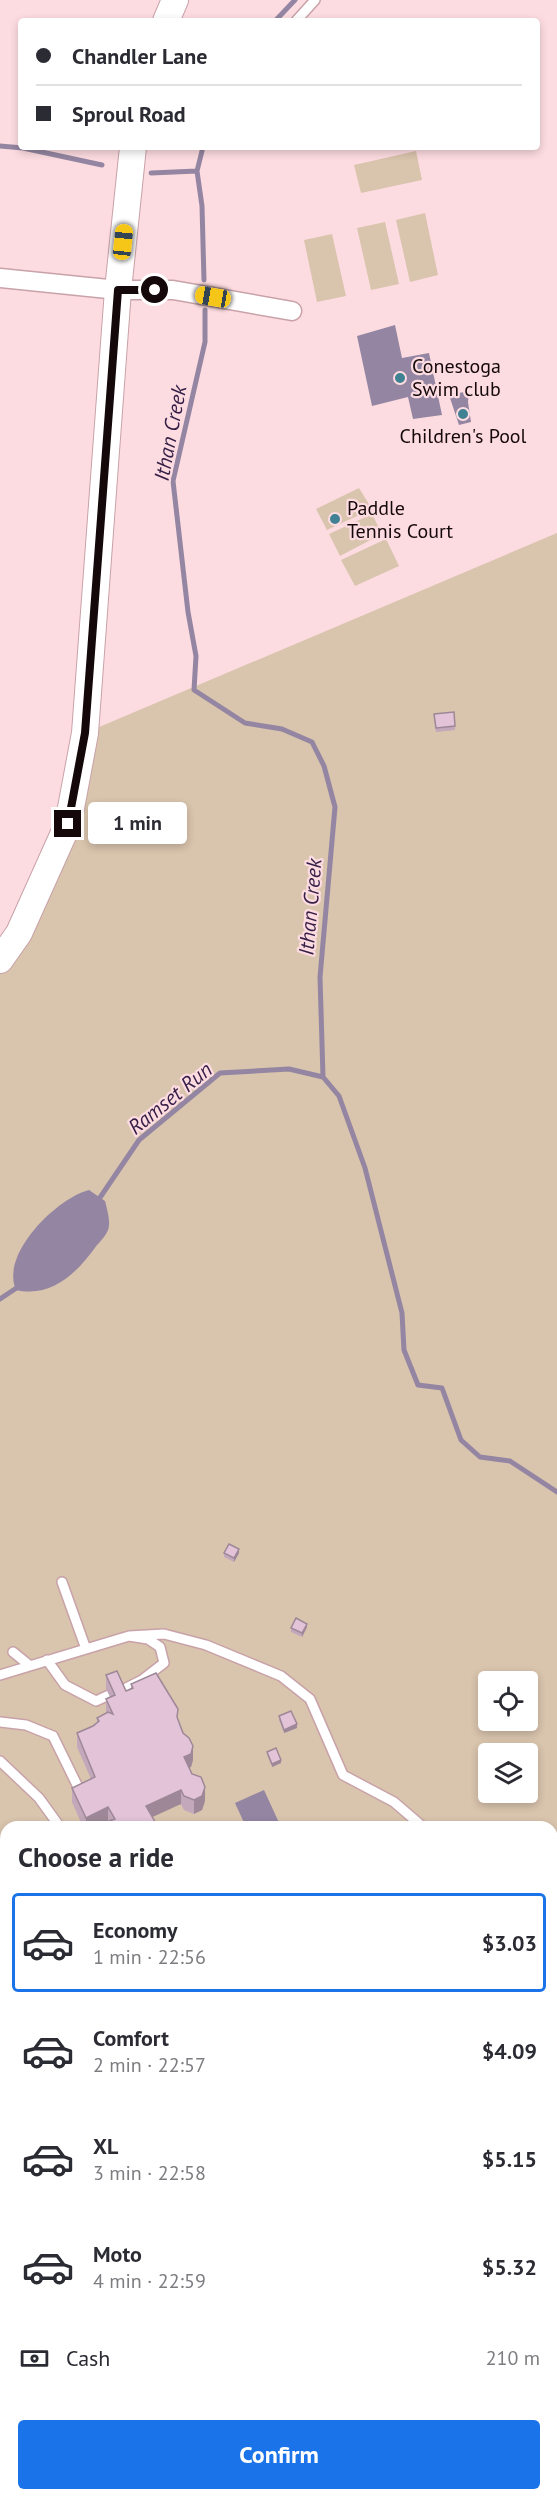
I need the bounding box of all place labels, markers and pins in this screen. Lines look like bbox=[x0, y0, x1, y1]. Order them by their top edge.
place label: Conestoga Swim club bbox=[412, 353, 501, 402]
marker: Conestoga Swim club bbox=[393, 371, 407, 385]
marker: Children's Pool bbox=[456, 407, 470, 421]
place label: Children's Pool bbox=[400, 423, 527, 449]
place label: Paddle Tennis Court bbox=[347, 495, 453, 544]
marker: Paddle Tennis Court bbox=[328, 512, 342, 526]

